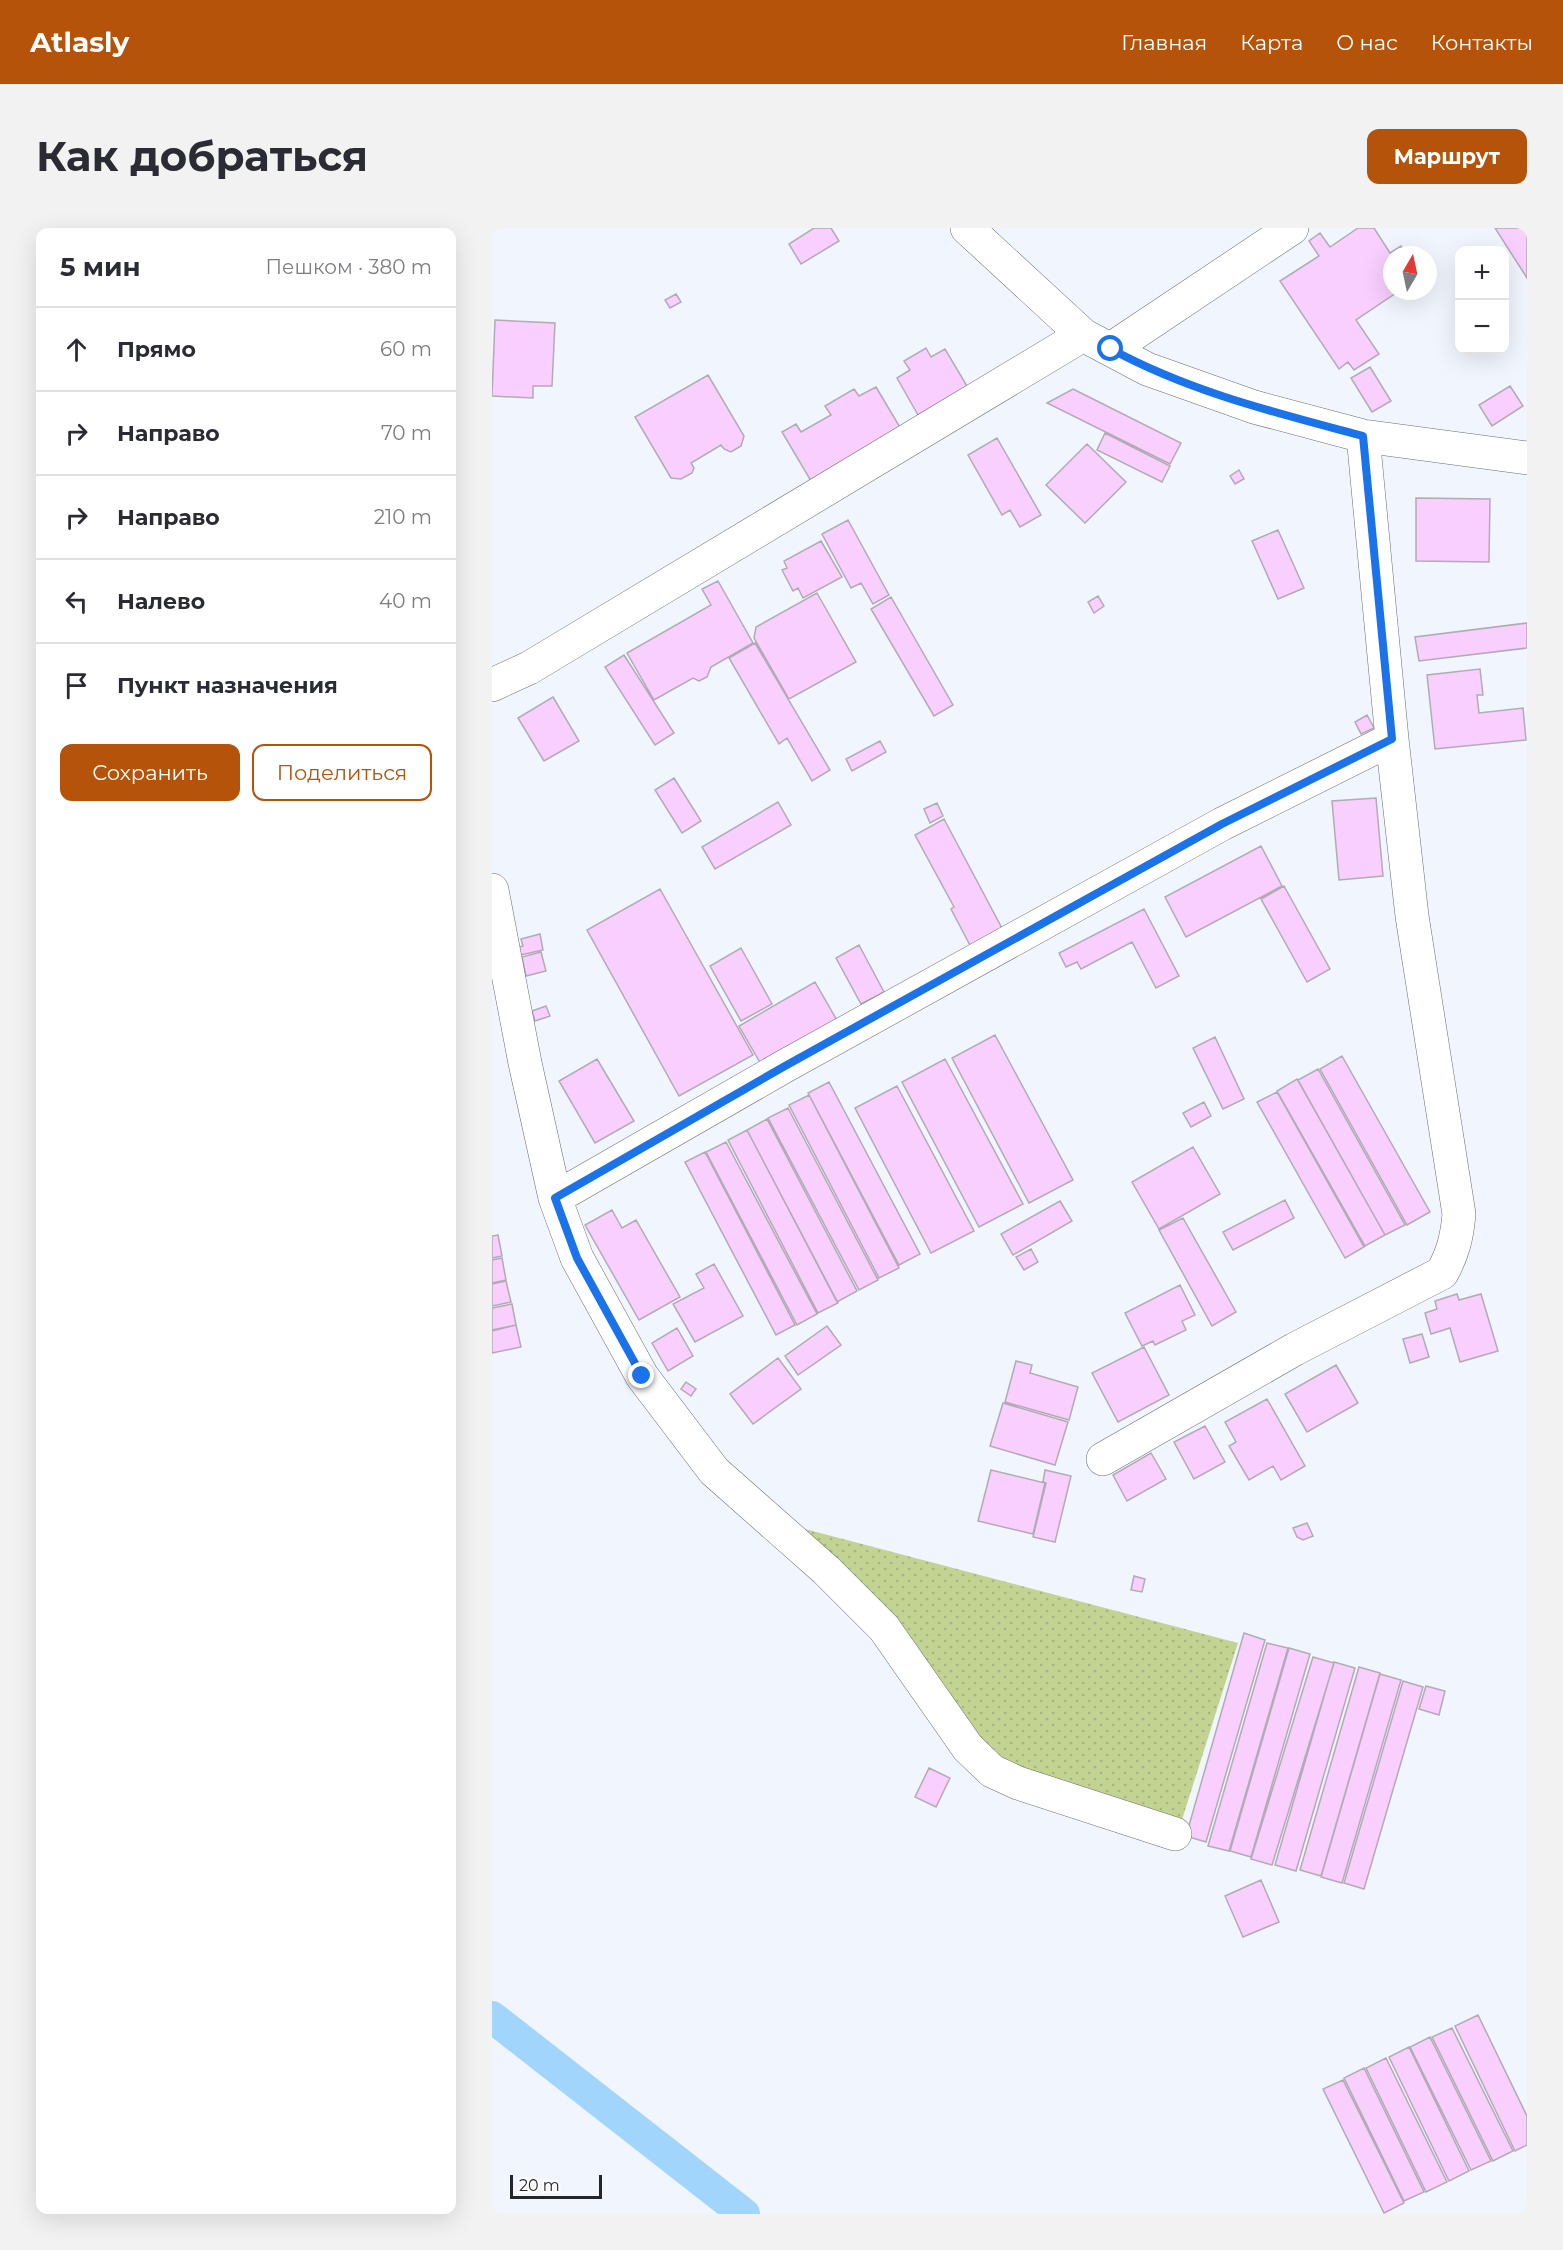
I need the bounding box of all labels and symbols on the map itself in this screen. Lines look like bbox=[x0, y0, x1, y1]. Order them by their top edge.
north arrow bbox=[1383, 246, 1437, 300]
route start bbox=[1097, 335, 1123, 361]
route end bbox=[628, 1362, 654, 1388]
scale bar bbox=[510, 2172, 602, 2200]

